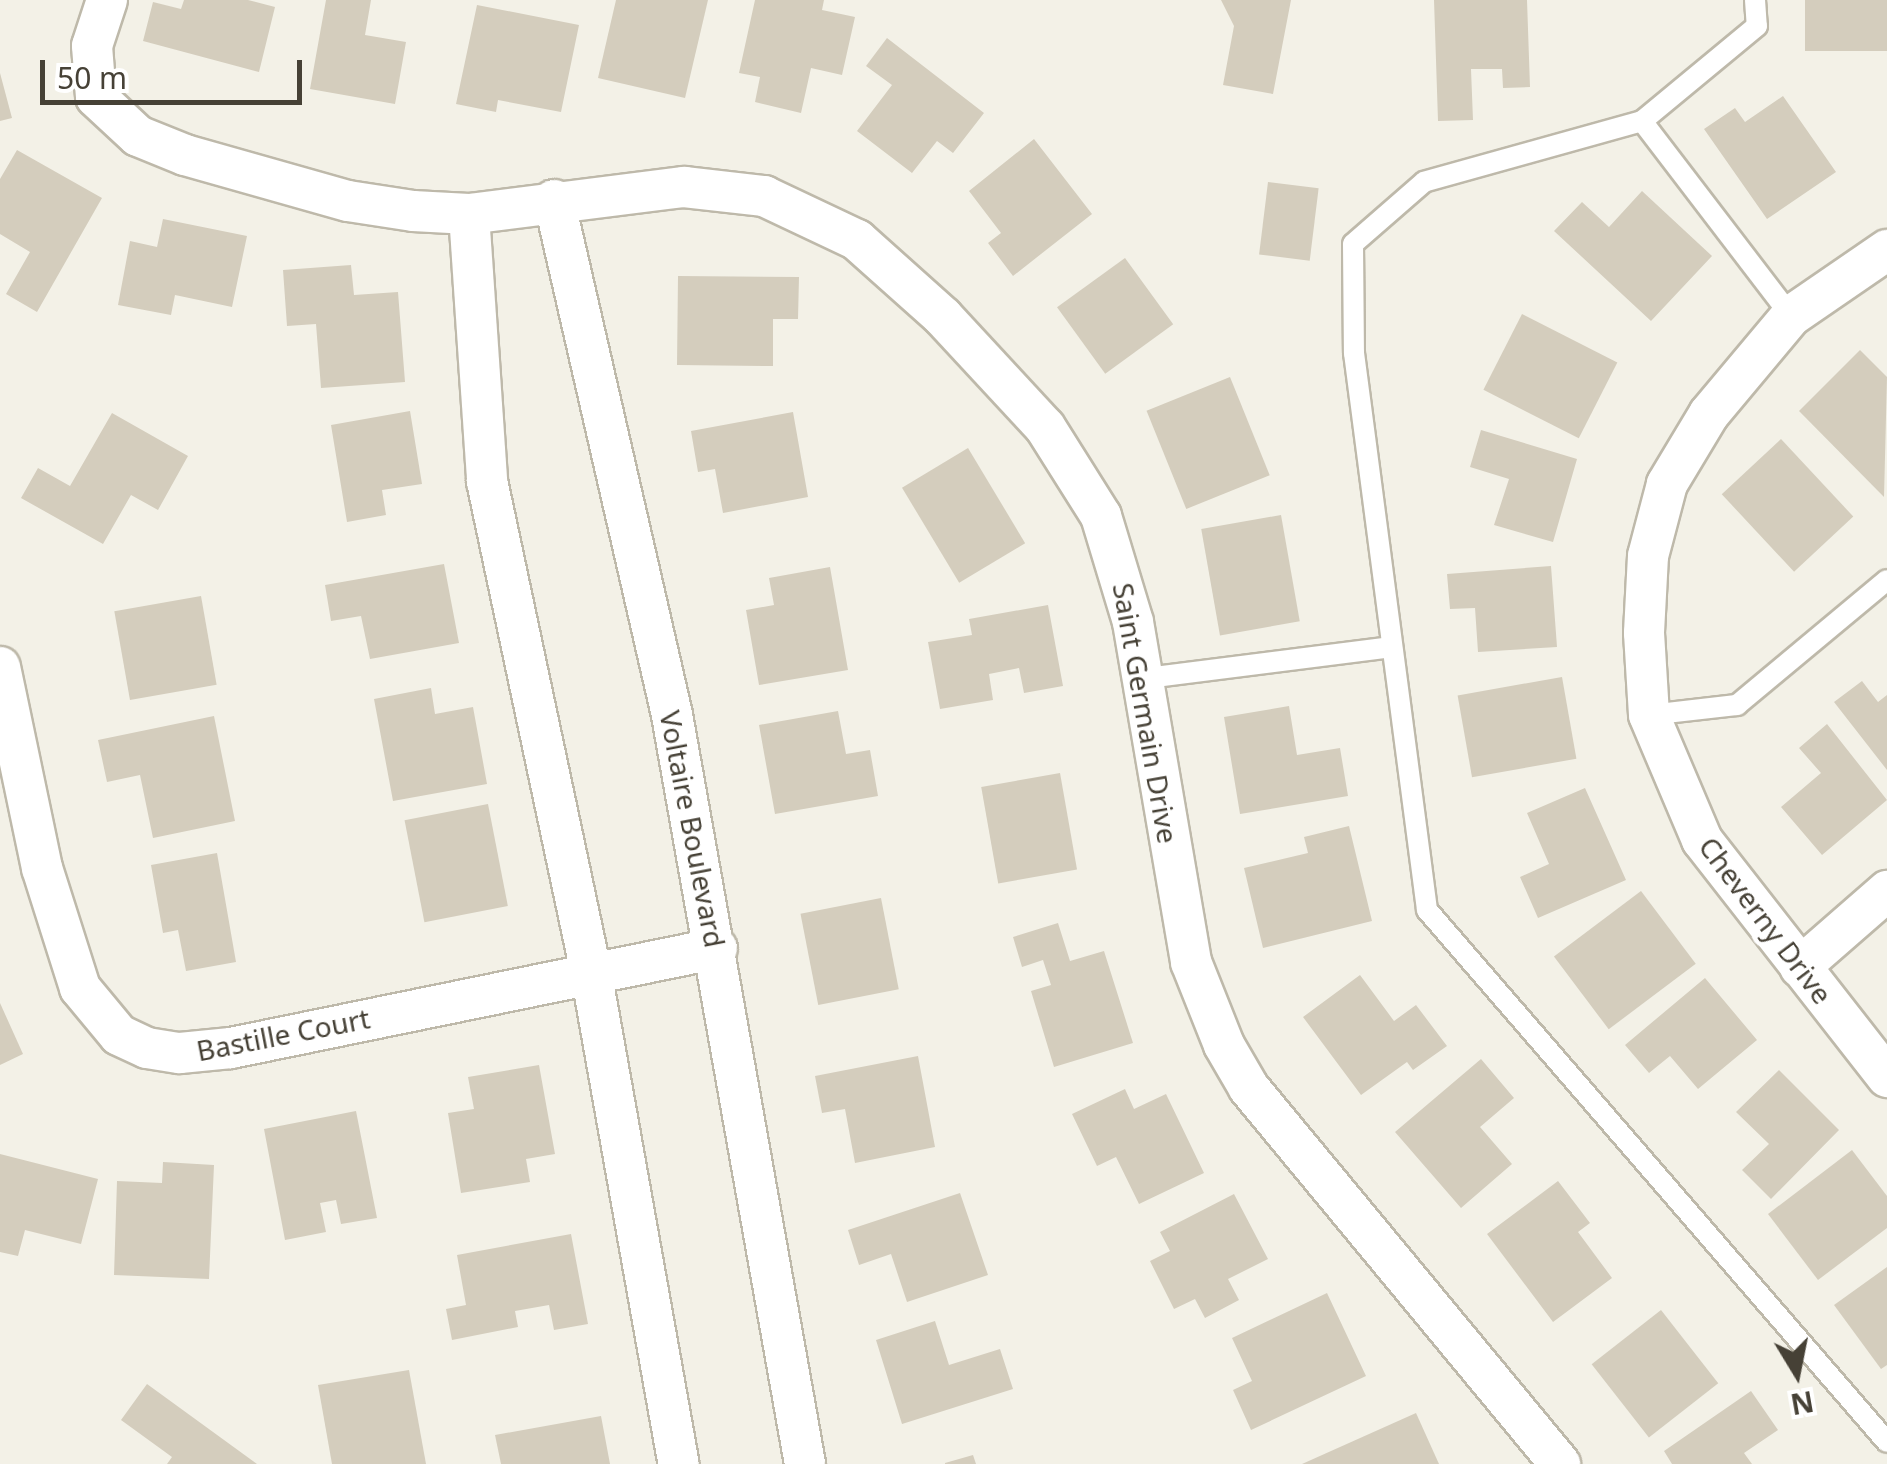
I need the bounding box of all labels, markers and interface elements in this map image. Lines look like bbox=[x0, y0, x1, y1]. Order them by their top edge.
scale bar bbox=[45, 40, 308, 102]
text: 50 m bbox=[57, 57, 127, 98]
street label: Saint Germain Drive bbox=[1107, 580, 1185, 846]
street label: Voltaire Boulevard bbox=[654, 708, 732, 950]
street label: Cheverny Drive bbox=[1692, 830, 1840, 1010]
street label: Bastille Court bbox=[194, 1001, 372, 1067]
north arrow bbox=[1747, 1324, 1847, 1424]
text: N bbox=[1788, 1383, 1817, 1424]

